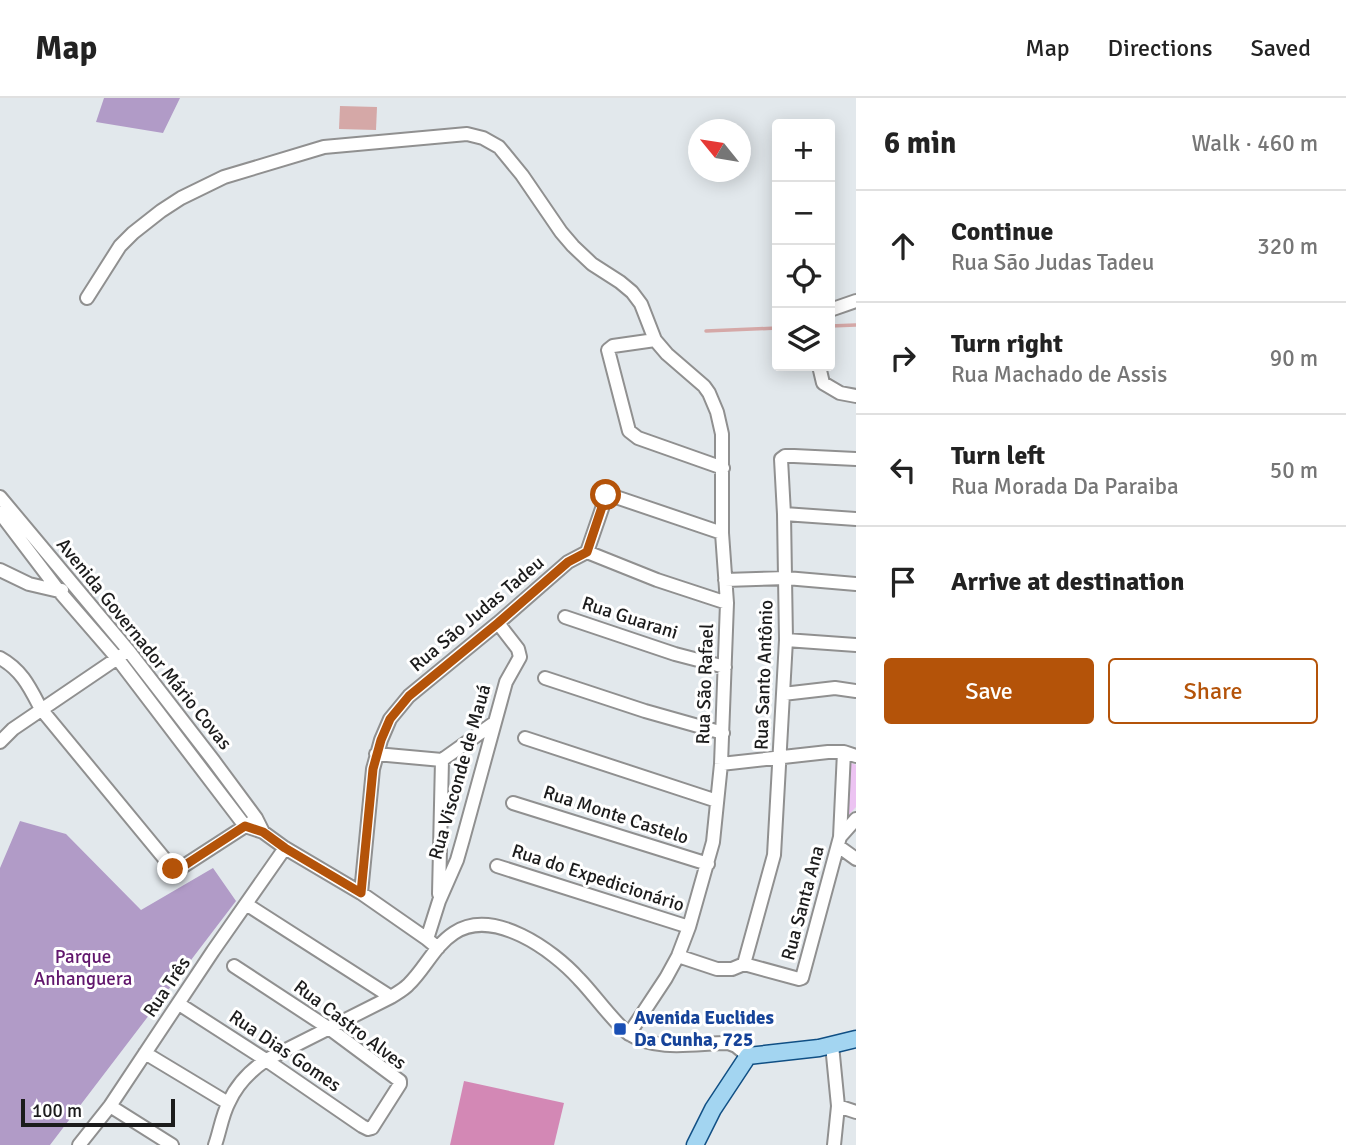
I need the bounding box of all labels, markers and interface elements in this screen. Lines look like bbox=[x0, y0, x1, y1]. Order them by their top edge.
text: Map bbox=[35, 28, 97, 69]
text: Map bbox=[1025, 33, 1070, 63]
text: Directions bbox=[1108, 33, 1213, 63]
text: Saved bbox=[1251, 33, 1311, 63]
north arrow bbox=[688, 119, 751, 182]
map controls bbox=[772, 119, 835, 371]
button: + bbox=[772, 119, 835, 182]
text: 6 min bbox=[884, 125, 956, 162]
text: Walk · 460 m bbox=[1192, 129, 1318, 158]
button: − bbox=[772, 182, 835, 245]
text: Continue bbox=[951, 216, 1053, 248]
icon: ahead bbox=[884, 227, 922, 265]
text: 320 m bbox=[1257, 232, 1318, 261]
button: locate bbox=[772, 245, 835, 308]
text: Rua São Judas Tadeu bbox=[951, 248, 1154, 277]
button: layers bbox=[772, 308, 835, 371]
text: Turn right bbox=[951, 328, 1063, 360]
icon: right bbox=[884, 339, 922, 377]
text: 90 m bbox=[1270, 344, 1318, 373]
text: Rua Machado de Assis bbox=[951, 360, 1167, 389]
text: Turn left bbox=[951, 440, 1045, 472]
icon: left bbox=[884, 451, 922, 489]
text: 50 m bbox=[1270, 456, 1318, 485]
text: Rua Morada Da Paraiba bbox=[951, 472, 1179, 501]
route start bbox=[590, 479, 621, 510]
street label: Avenida Governador Mário Covas bbox=[51, 533, 237, 755]
street label: Rua São Judas Tadeu bbox=[405, 551, 549, 677]
icon: arrive bbox=[884, 563, 922, 601]
text: Arrive at destination bbox=[951, 566, 1184, 598]
street label: Rua Guarani bbox=[579, 591, 681, 645]
street label: Rua Santo Antônio bbox=[749, 599, 779, 750]
street label: Rua São Rafael bbox=[691, 623, 719, 745]
button: Save bbox=[884, 658, 1094, 724]
button: Share bbox=[1108, 658, 1318, 724]
street label: Rua Visconde de Mauá bbox=[423, 682, 497, 862]
street label: Rua Monte Castelo bbox=[540, 780, 692, 850]
street label: Rua do Expedicionário bbox=[509, 839, 687, 917]
street label: Rua Santa Ana bbox=[776, 843, 830, 963]
route end bbox=[157, 853, 188, 884]
park label: Parque Anhanguera bbox=[34, 945, 132, 991]
street label: Rua Três bbox=[138, 952, 196, 1022]
street label: Rua Castro Alves bbox=[289, 975, 411, 1075]
street label: Rua Dias Gomes bbox=[224, 1005, 346, 1097]
place label: Avenida Euclides Da Cunha, 725 bbox=[634, 1006, 774, 1052]
marker: Avenida Euclides Da Cunha, 725 bbox=[612, 1021, 628, 1037]
scale bar bbox=[21, 1096, 175, 1128]
text: 100 m bbox=[32, 1099, 82, 1123]

